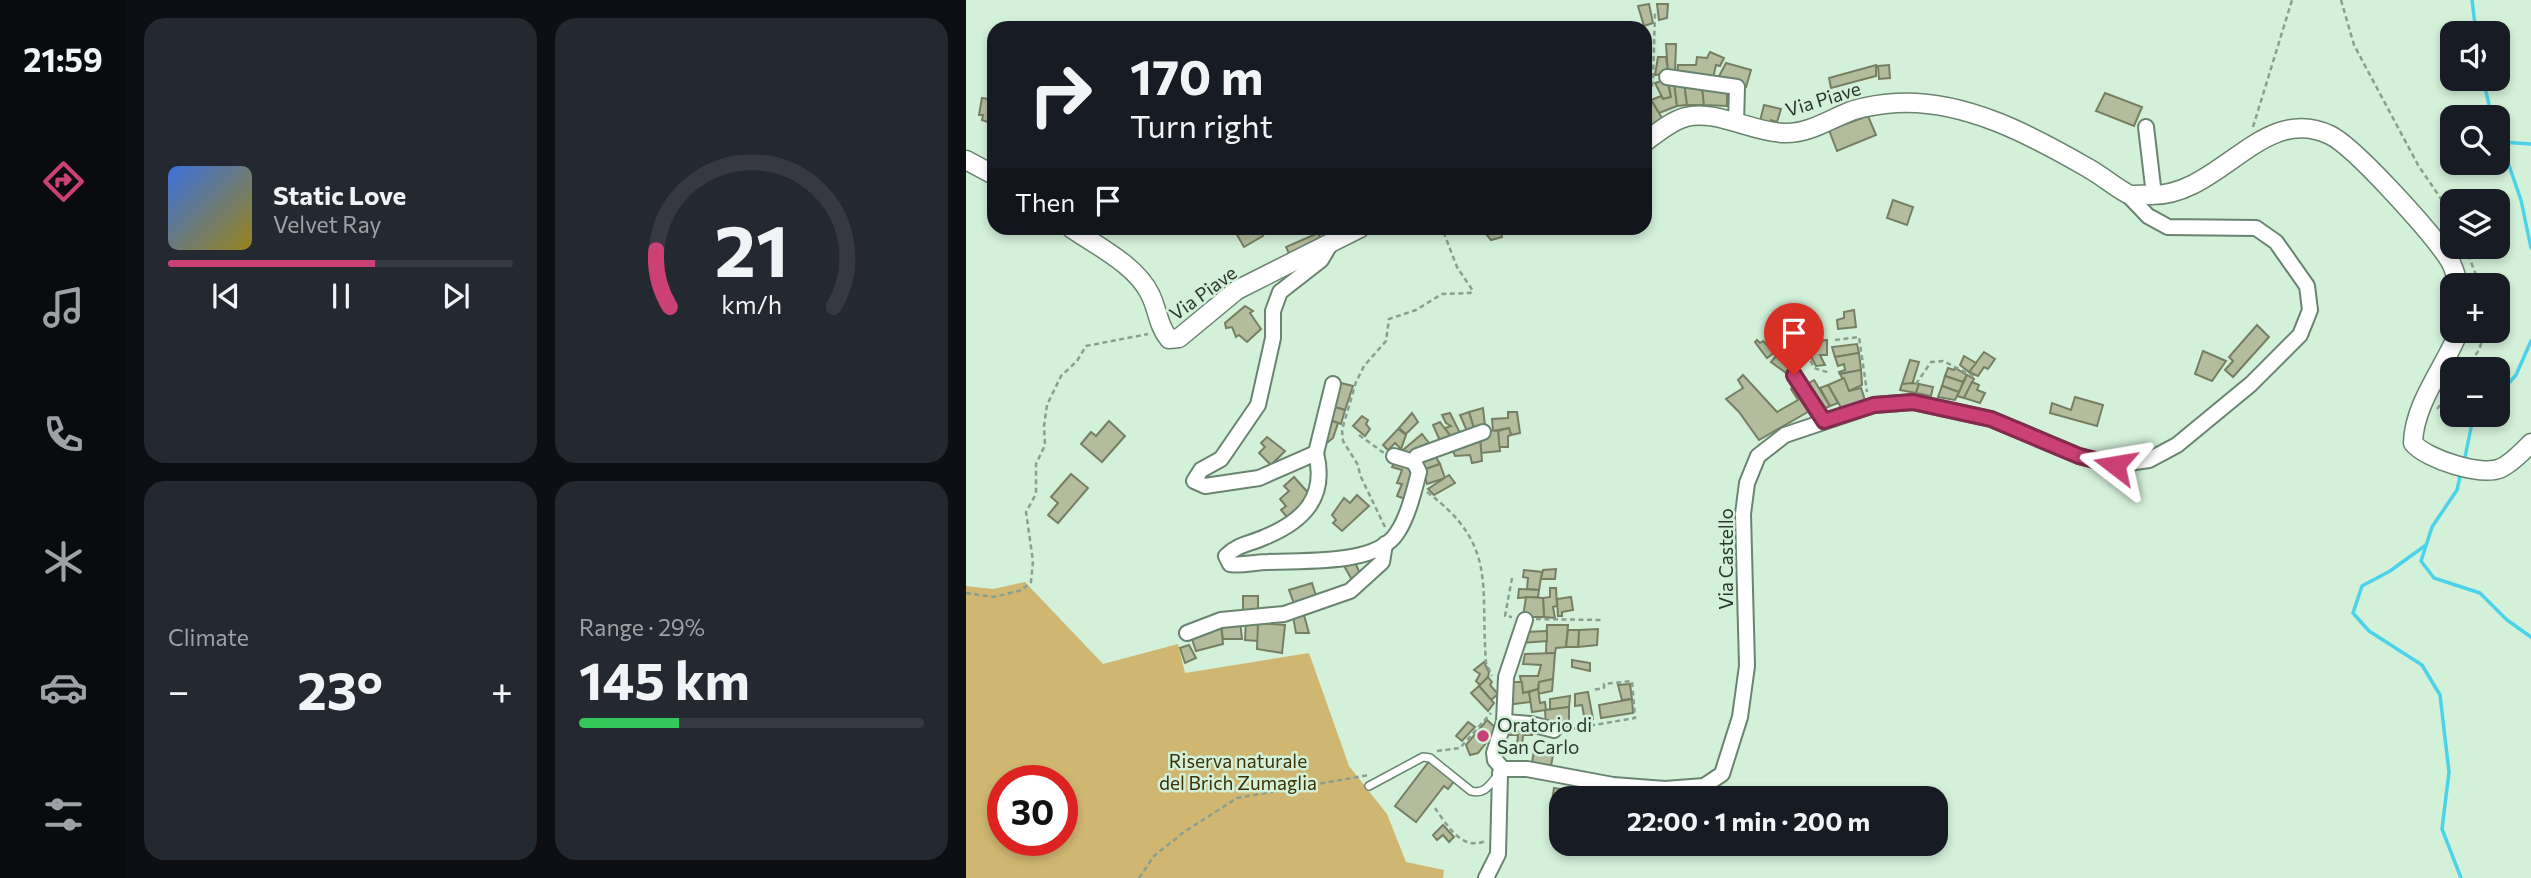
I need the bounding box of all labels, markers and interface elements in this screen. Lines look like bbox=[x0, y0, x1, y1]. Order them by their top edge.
map controls bbox=[2440, 21, 2510, 427]
button: sound bbox=[2440, 21, 2510, 91]
text: 21:59 bbox=[23, 39, 103, 79]
text: 170 m bbox=[1130, 45, 1263, 105]
icon: right bbox=[1015, 49, 1106, 140]
street label: Via Piave bbox=[1782, 76, 1863, 121]
text: Turn right bbox=[1130, 105, 1273, 145]
button: search bbox=[2440, 105, 2510, 175]
icon: directions bbox=[39, 157, 88, 206]
text: Static Love bbox=[273, 179, 406, 210]
icon: arrive bbox=[1089, 182, 1127, 220]
text: Then bbox=[1015, 186, 1075, 217]
button: layers bbox=[2440, 189, 2510, 259]
text: 21 bbox=[714, 203, 789, 292]
text: Velvet Ray bbox=[273, 210, 381, 238]
street label: Via Piave bbox=[1165, 261, 1241, 325]
button: + bbox=[2440, 273, 2510, 343]
icon: previous bbox=[207, 277, 245, 315]
icon: pause bbox=[322, 277, 360, 315]
icon: next bbox=[437, 277, 475, 315]
icon: music bbox=[39, 283, 88, 332]
text: km/h bbox=[721, 289, 782, 319]
pin bbox=[1764, 303, 1824, 375]
icon: arrive bbox=[1775, 314, 1813, 352]
button: − bbox=[2440, 357, 2510, 427]
icon: phone bbox=[39, 410, 88, 459]
position arrow bbox=[2078, 428, 2152, 502]
street label: Via Castello bbox=[1714, 508, 1737, 610]
icon: climate bbox=[39, 537, 88, 586]
text: Range · 29% bbox=[579, 613, 705, 641]
text: Climate bbox=[168, 623, 249, 651]
text: 145 km bbox=[579, 647, 750, 711]
text: 23° bbox=[297, 657, 383, 721]
icon: car bbox=[39, 663, 88, 712]
text: − bbox=[168, 666, 190, 713]
text: + bbox=[491, 666, 513, 713]
place label: Oratorio di San Carlo bbox=[1497, 713, 1592, 758]
marker: Oratorio di San Carlo bbox=[1475, 728, 1491, 744]
park label: Riserva naturale del Brich Zumaglia bbox=[1159, 749, 1317, 794]
speed limit sign: 30 bbox=[987, 765, 1078, 856]
icon: filters bbox=[39, 790, 88, 839]
text: 22:00 · 1 min · 200 m bbox=[1627, 805, 1870, 836]

